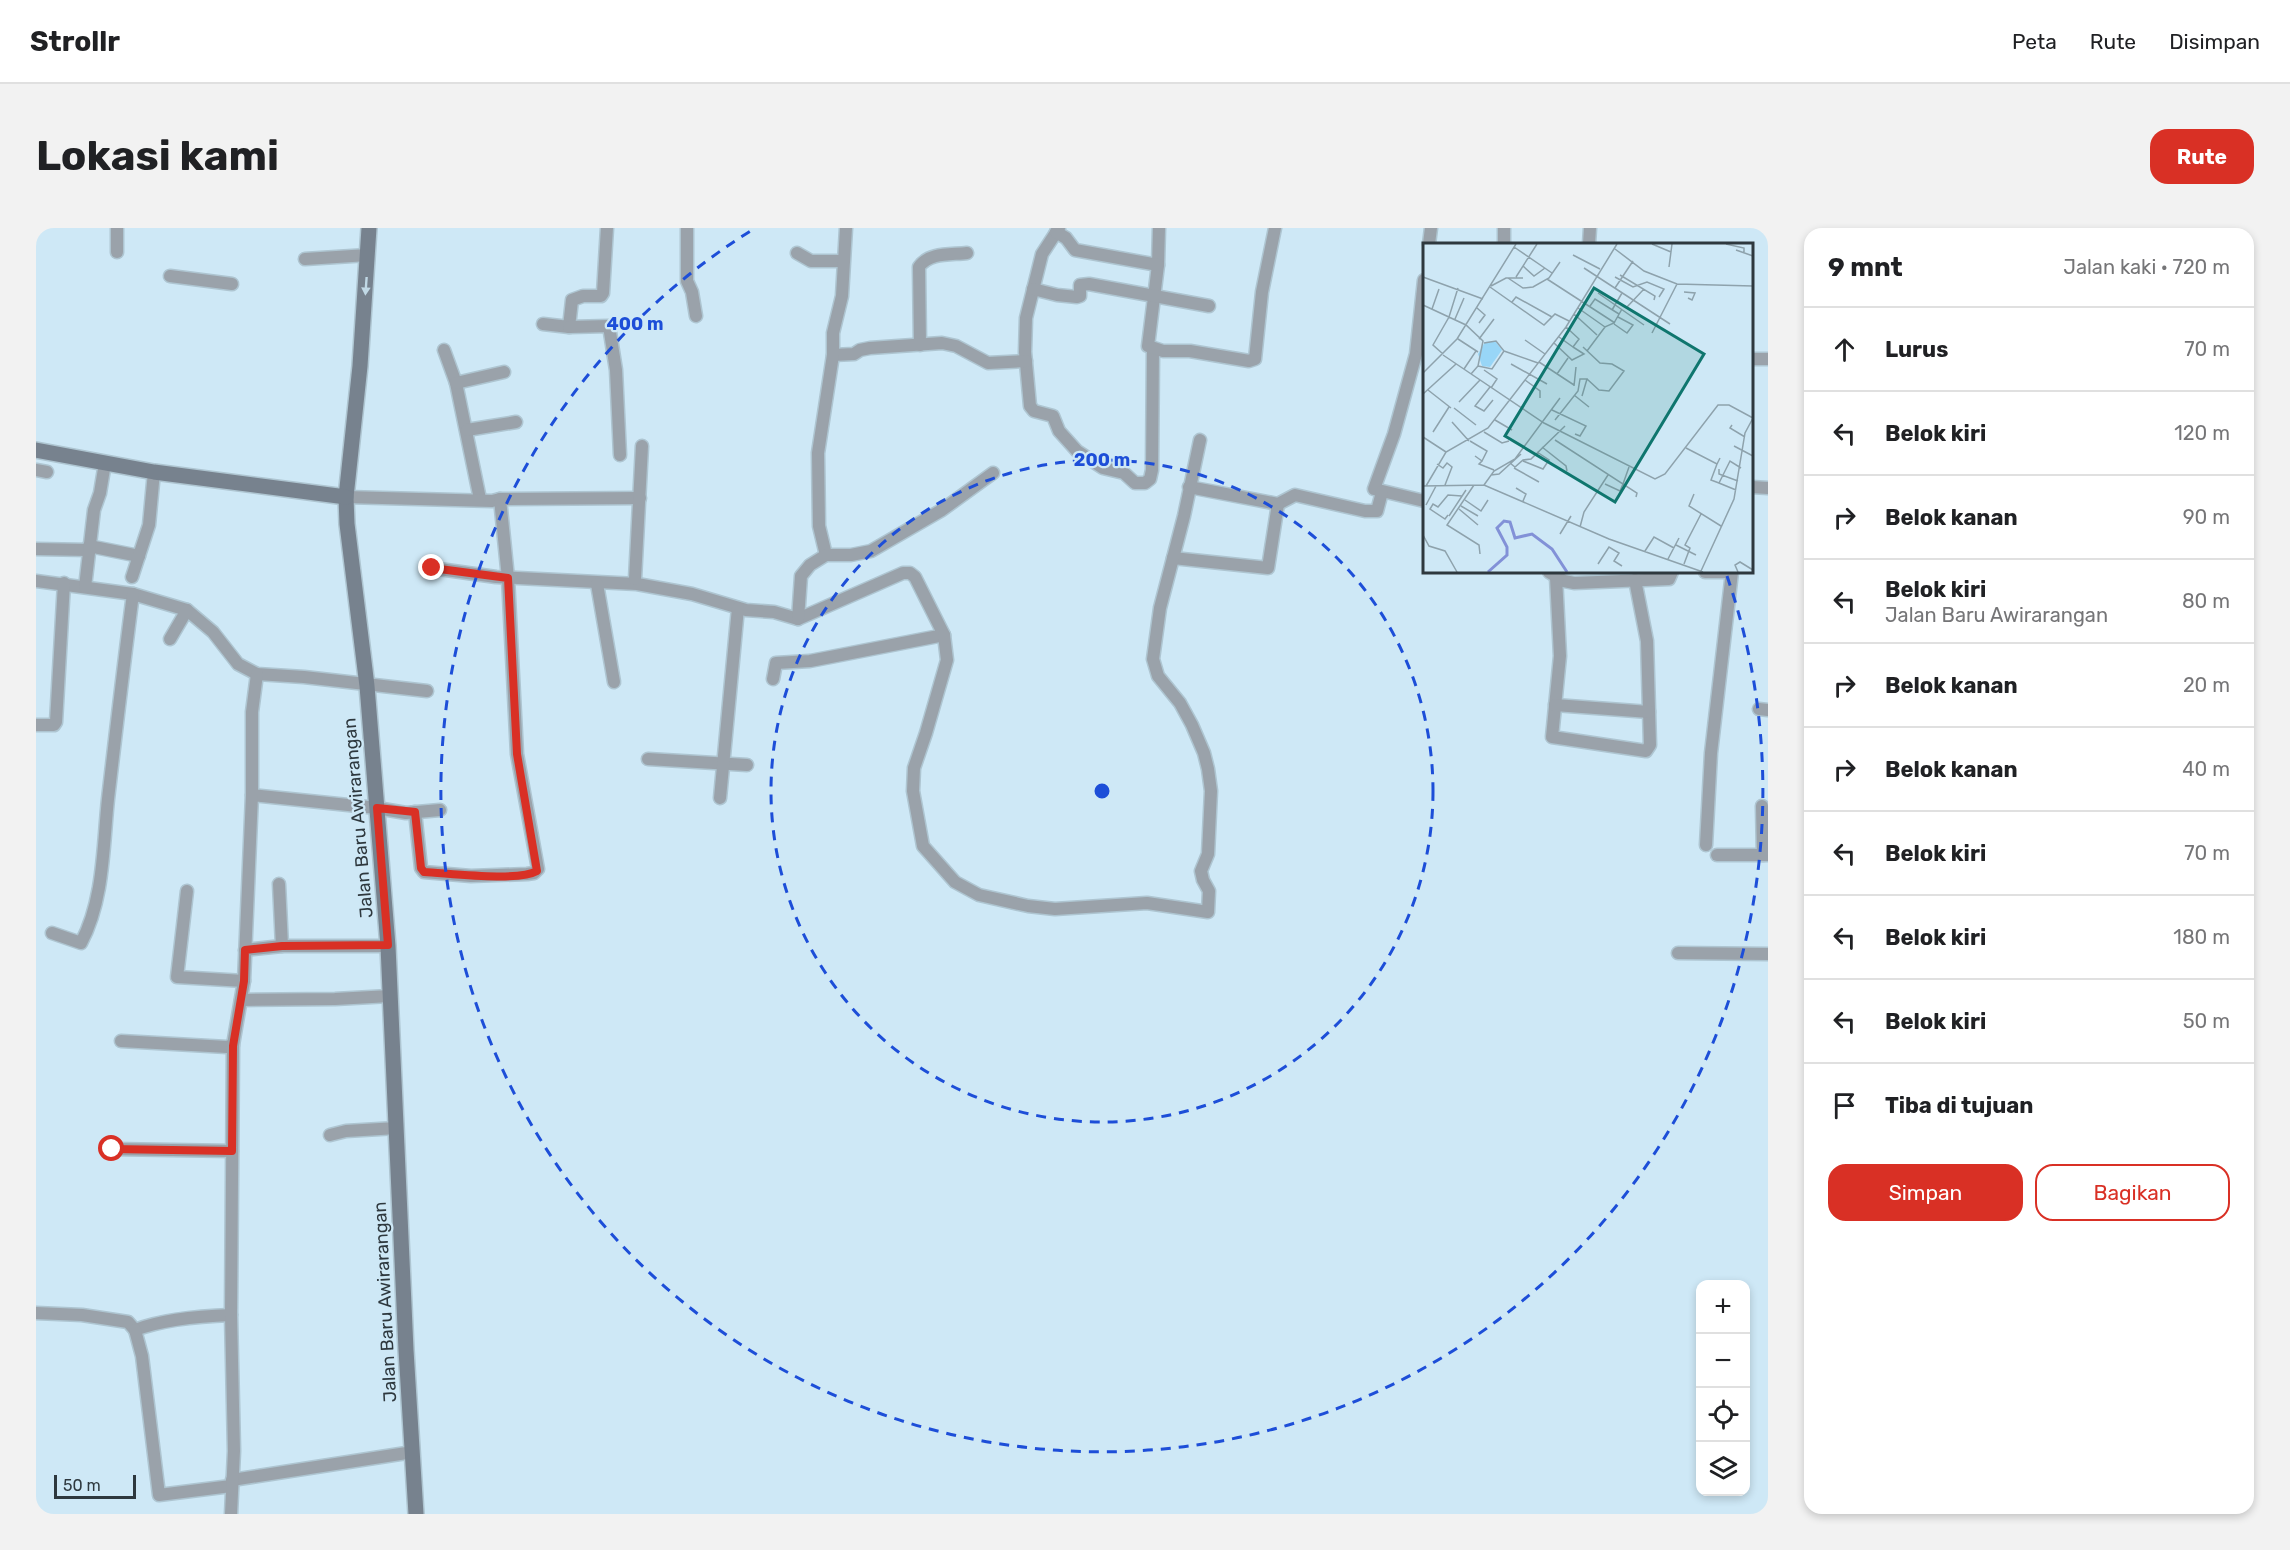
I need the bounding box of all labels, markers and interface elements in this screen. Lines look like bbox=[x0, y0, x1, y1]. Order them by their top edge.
text: Strollr bbox=[30, 25, 120, 58]
text: Peta bbox=[2012, 29, 2057, 54]
text: Rute bbox=[2090, 29, 2136, 54]
text: Disimpan bbox=[2169, 29, 2260, 54]
button: Rute bbox=[2150, 129, 2254, 184]
text: Lokasi kami bbox=[36, 131, 279, 181]
inset map bbox=[1423, 243, 1753, 573]
text: 9 mnt bbox=[1828, 252, 1903, 283]
text: Jalan kaki · 720 m bbox=[2063, 255, 2230, 279]
one-way arrow bbox=[361, 277, 370, 296]
text: 400 m bbox=[606, 313, 664, 335]
icon: ahead bbox=[1828, 333, 1861, 366]
text: Lurus bbox=[1885, 336, 1948, 363]
text: 70 m bbox=[2184, 337, 2230, 361]
icon: left bbox=[1828, 417, 1861, 450]
text: Belok kiri bbox=[1885, 420, 1986, 447]
text: 120 m bbox=[2174, 421, 2230, 445]
text: 200 m bbox=[1074, 449, 1130, 471]
icon: right bbox=[1828, 501, 1861, 534]
text: Belok kanan bbox=[1885, 504, 2018, 531]
text: 90 m bbox=[2183, 505, 2230, 529]
route end bbox=[418, 554, 444, 580]
text: Belok kiri bbox=[1885, 576, 1986, 603]
icon: left bbox=[1828, 585, 1861, 618]
text: 80 m bbox=[2182, 589, 2230, 613]
text: Jalan Baru Awirarangan bbox=[1885, 603, 2108, 627]
icon: right bbox=[1828, 669, 1861, 702]
text: Belok kanan bbox=[1885, 672, 2018, 699]
text: 20 m bbox=[2183, 673, 2230, 697]
street label: Jalan Baru Awirarangan bbox=[338, 717, 378, 919]
icon: right bbox=[1828, 753, 1861, 786]
text: Belok kanan bbox=[1885, 756, 2018, 783]
text: 40 m bbox=[2182, 757, 2230, 781]
centre of rings bbox=[1092, 781, 1112, 801]
icon: left bbox=[1828, 837, 1861, 870]
text: Belok kiri bbox=[1885, 840, 1986, 867]
text: 70 m bbox=[2184, 841, 2230, 865]
icon: left bbox=[1828, 921, 1861, 954]
text: Belok kiri bbox=[1885, 924, 1986, 951]
text: 180 m bbox=[2173, 925, 2230, 949]
icon: left bbox=[1828, 1005, 1861, 1038]
text: Belok kiri bbox=[1885, 1008, 1986, 1035]
text: 50 m bbox=[2183, 1009, 2230, 1033]
icon: arrive bbox=[1828, 1089, 1861, 1122]
text: Tiba di tujuan bbox=[1885, 1092, 2033, 1119]
route start bbox=[98, 1135, 124, 1161]
button: Simpan bbox=[1828, 1164, 2023, 1221]
button: Bagikan bbox=[2035, 1164, 2230, 1221]
street label: Jalan Baru Awirarangan bbox=[369, 1201, 401, 1403]
map controls bbox=[1696, 1280, 1750, 1496]
button: + bbox=[1696, 1280, 1750, 1334]
button: − bbox=[1696, 1334, 1750, 1388]
button: locate bbox=[1696, 1388, 1750, 1442]
button: layers bbox=[1696, 1442, 1750, 1496]
scale bar bbox=[54, 1472, 136, 1500]
text: 50 m bbox=[63, 1476, 101, 1495]

